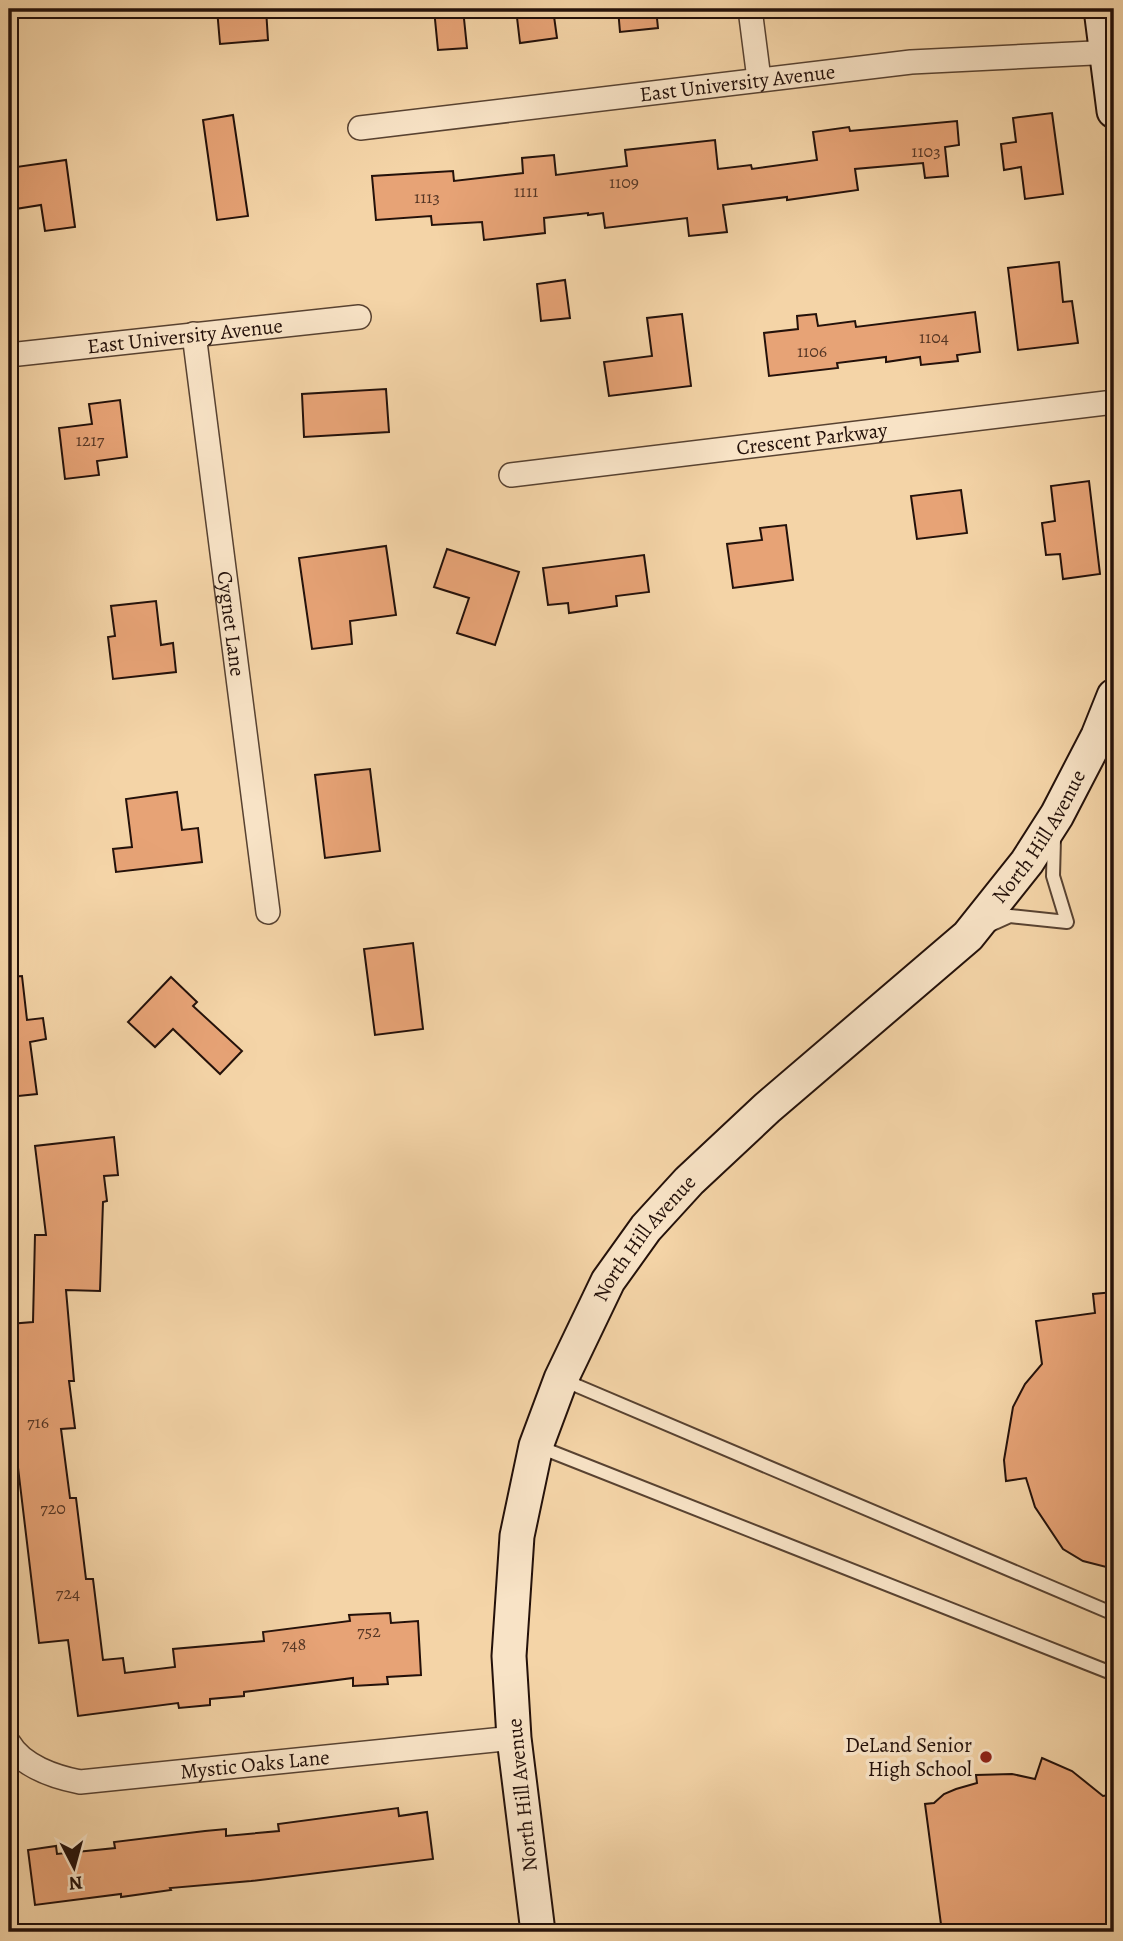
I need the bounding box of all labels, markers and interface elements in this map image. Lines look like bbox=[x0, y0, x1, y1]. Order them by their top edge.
street label: East University Avenue bbox=[638, 57, 837, 108]
house number: 1103 bbox=[911, 139, 941, 163]
house number: 1109 bbox=[609, 170, 639, 194]
house number: 1111 bbox=[514, 179, 538, 203]
house number: 1113 bbox=[414, 185, 440, 209]
street label: East University Avenue bbox=[86, 311, 284, 360]
house number: 1104 bbox=[919, 325, 949, 349]
house number: 1106 bbox=[797, 339, 827, 363]
street label: Crescent Parkway bbox=[735, 415, 889, 462]
house number: 1217 bbox=[76, 428, 105, 452]
street label: Cygnet Lane bbox=[210, 569, 252, 678]
street label: North Hill Avenue bbox=[985, 765, 1092, 909]
street label: North Hill Avenue bbox=[586, 1169, 702, 1306]
house number: 716 bbox=[27, 1410, 49, 1434]
house number: 720 bbox=[40, 1496, 66, 1520]
house number: 724 bbox=[56, 1581, 80, 1605]
house number: 752 bbox=[357, 1619, 381, 1643]
house number: 748 bbox=[282, 1632, 306, 1656]
street label: North Hill Avenue bbox=[500, 1717, 544, 1873]
place label: DeLand Senior High School bbox=[845, 1731, 972, 1783]
street label: Mystic Oaks Lane bbox=[179, 1743, 331, 1786]
marker: DeLand Senior High School bbox=[978, 1749, 994, 1765]
north arrow bbox=[38, 1832, 108, 1902]
text: N bbox=[67, 1869, 84, 1897]

